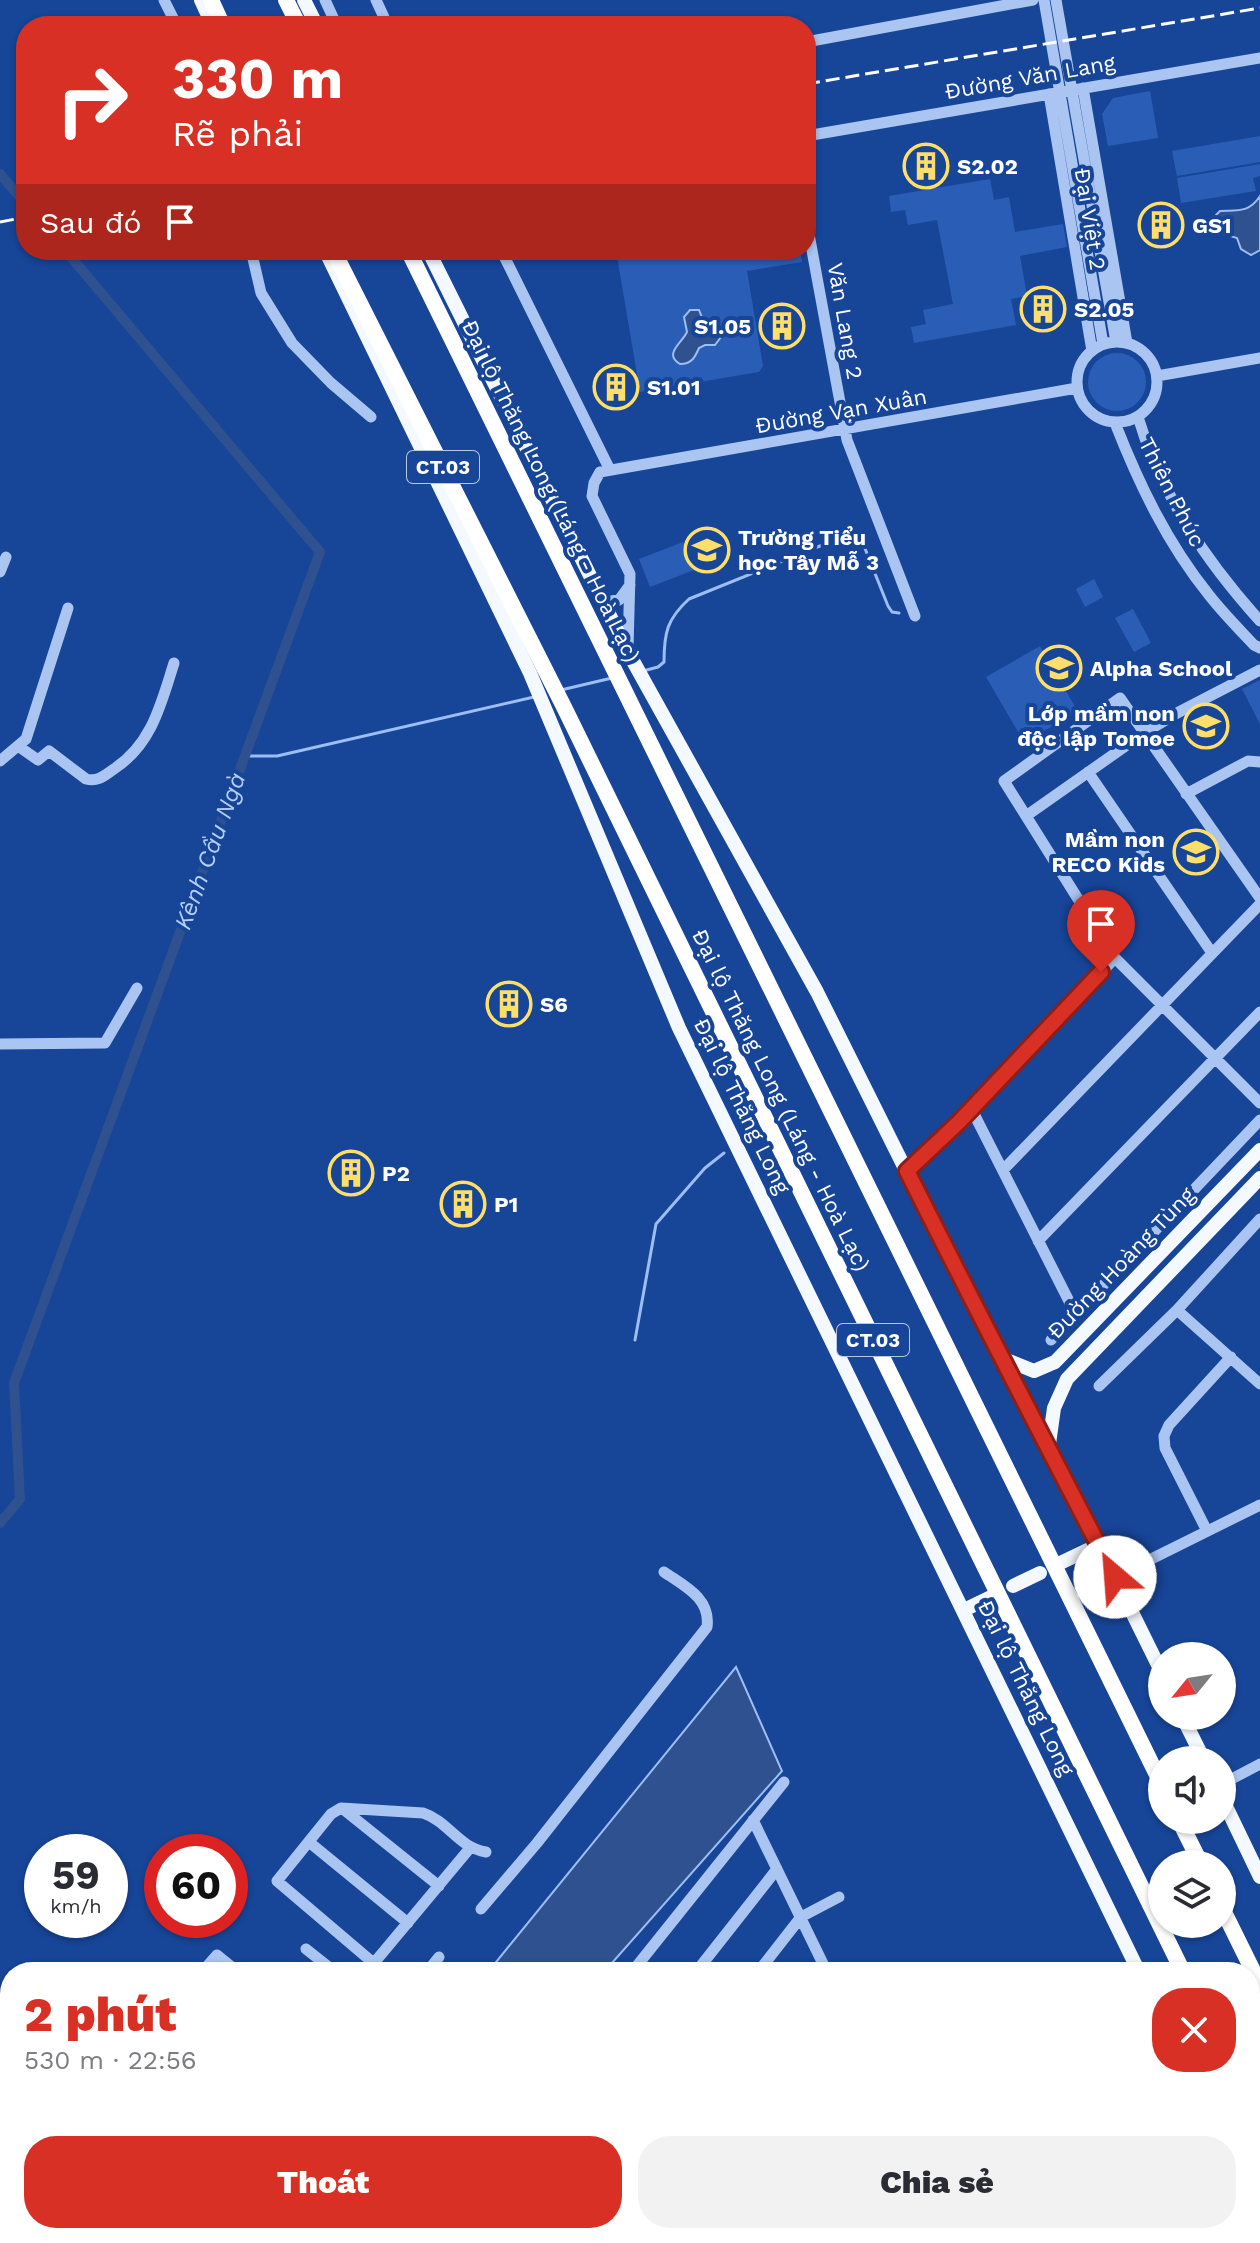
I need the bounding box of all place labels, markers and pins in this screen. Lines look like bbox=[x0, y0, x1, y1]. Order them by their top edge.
building icon: S2.02 bbox=[902, 142, 950, 190]
place label: S2.02 bbox=[957, 154, 1018, 179]
building icon: GS1 bbox=[1137, 201, 1185, 249]
place label: GS1 bbox=[1192, 213, 1232, 238]
building icon: S2.05 bbox=[1019, 285, 1067, 333]
place label: S2.05 bbox=[1074, 297, 1134, 322]
building icon: S1.05 bbox=[758, 302, 806, 350]
place label: S1.05 bbox=[694, 314, 751, 339]
building icon: S1.01 bbox=[592, 363, 640, 411]
place label: S1.01 bbox=[647, 375, 701, 400]
place label: Trường Tiểu học Tây Mỗ 3 bbox=[738, 525, 879, 575]
school or university icon: Trường Tiểu học Tây Mỗ 3 bbox=[683, 526, 731, 574]
school or university icon: Alpha School bbox=[1035, 644, 1083, 692]
place label: Alpha School bbox=[1090, 656, 1233, 681]
place label: Lớp mầm non độc lập Tomoe bbox=[1017, 701, 1175, 751]
school or university icon: Lớp mầm non độc lập Tomoe bbox=[1182, 702, 1230, 750]
place label: Mầm non RECO Kids bbox=[1051, 827, 1165, 877]
school or university icon: Mầm non RECO Kids bbox=[1172, 828, 1220, 876]
pin bbox=[1067, 890, 1135, 972]
building icon: S6 bbox=[485, 980, 533, 1028]
place label: S6 bbox=[540, 992, 568, 1017]
building icon: P2 bbox=[327, 1149, 375, 1197]
place label: P2 bbox=[382, 1161, 410, 1186]
building icon: P1 bbox=[439, 1180, 487, 1228]
place label: P1 bbox=[494, 1192, 518, 1217]

